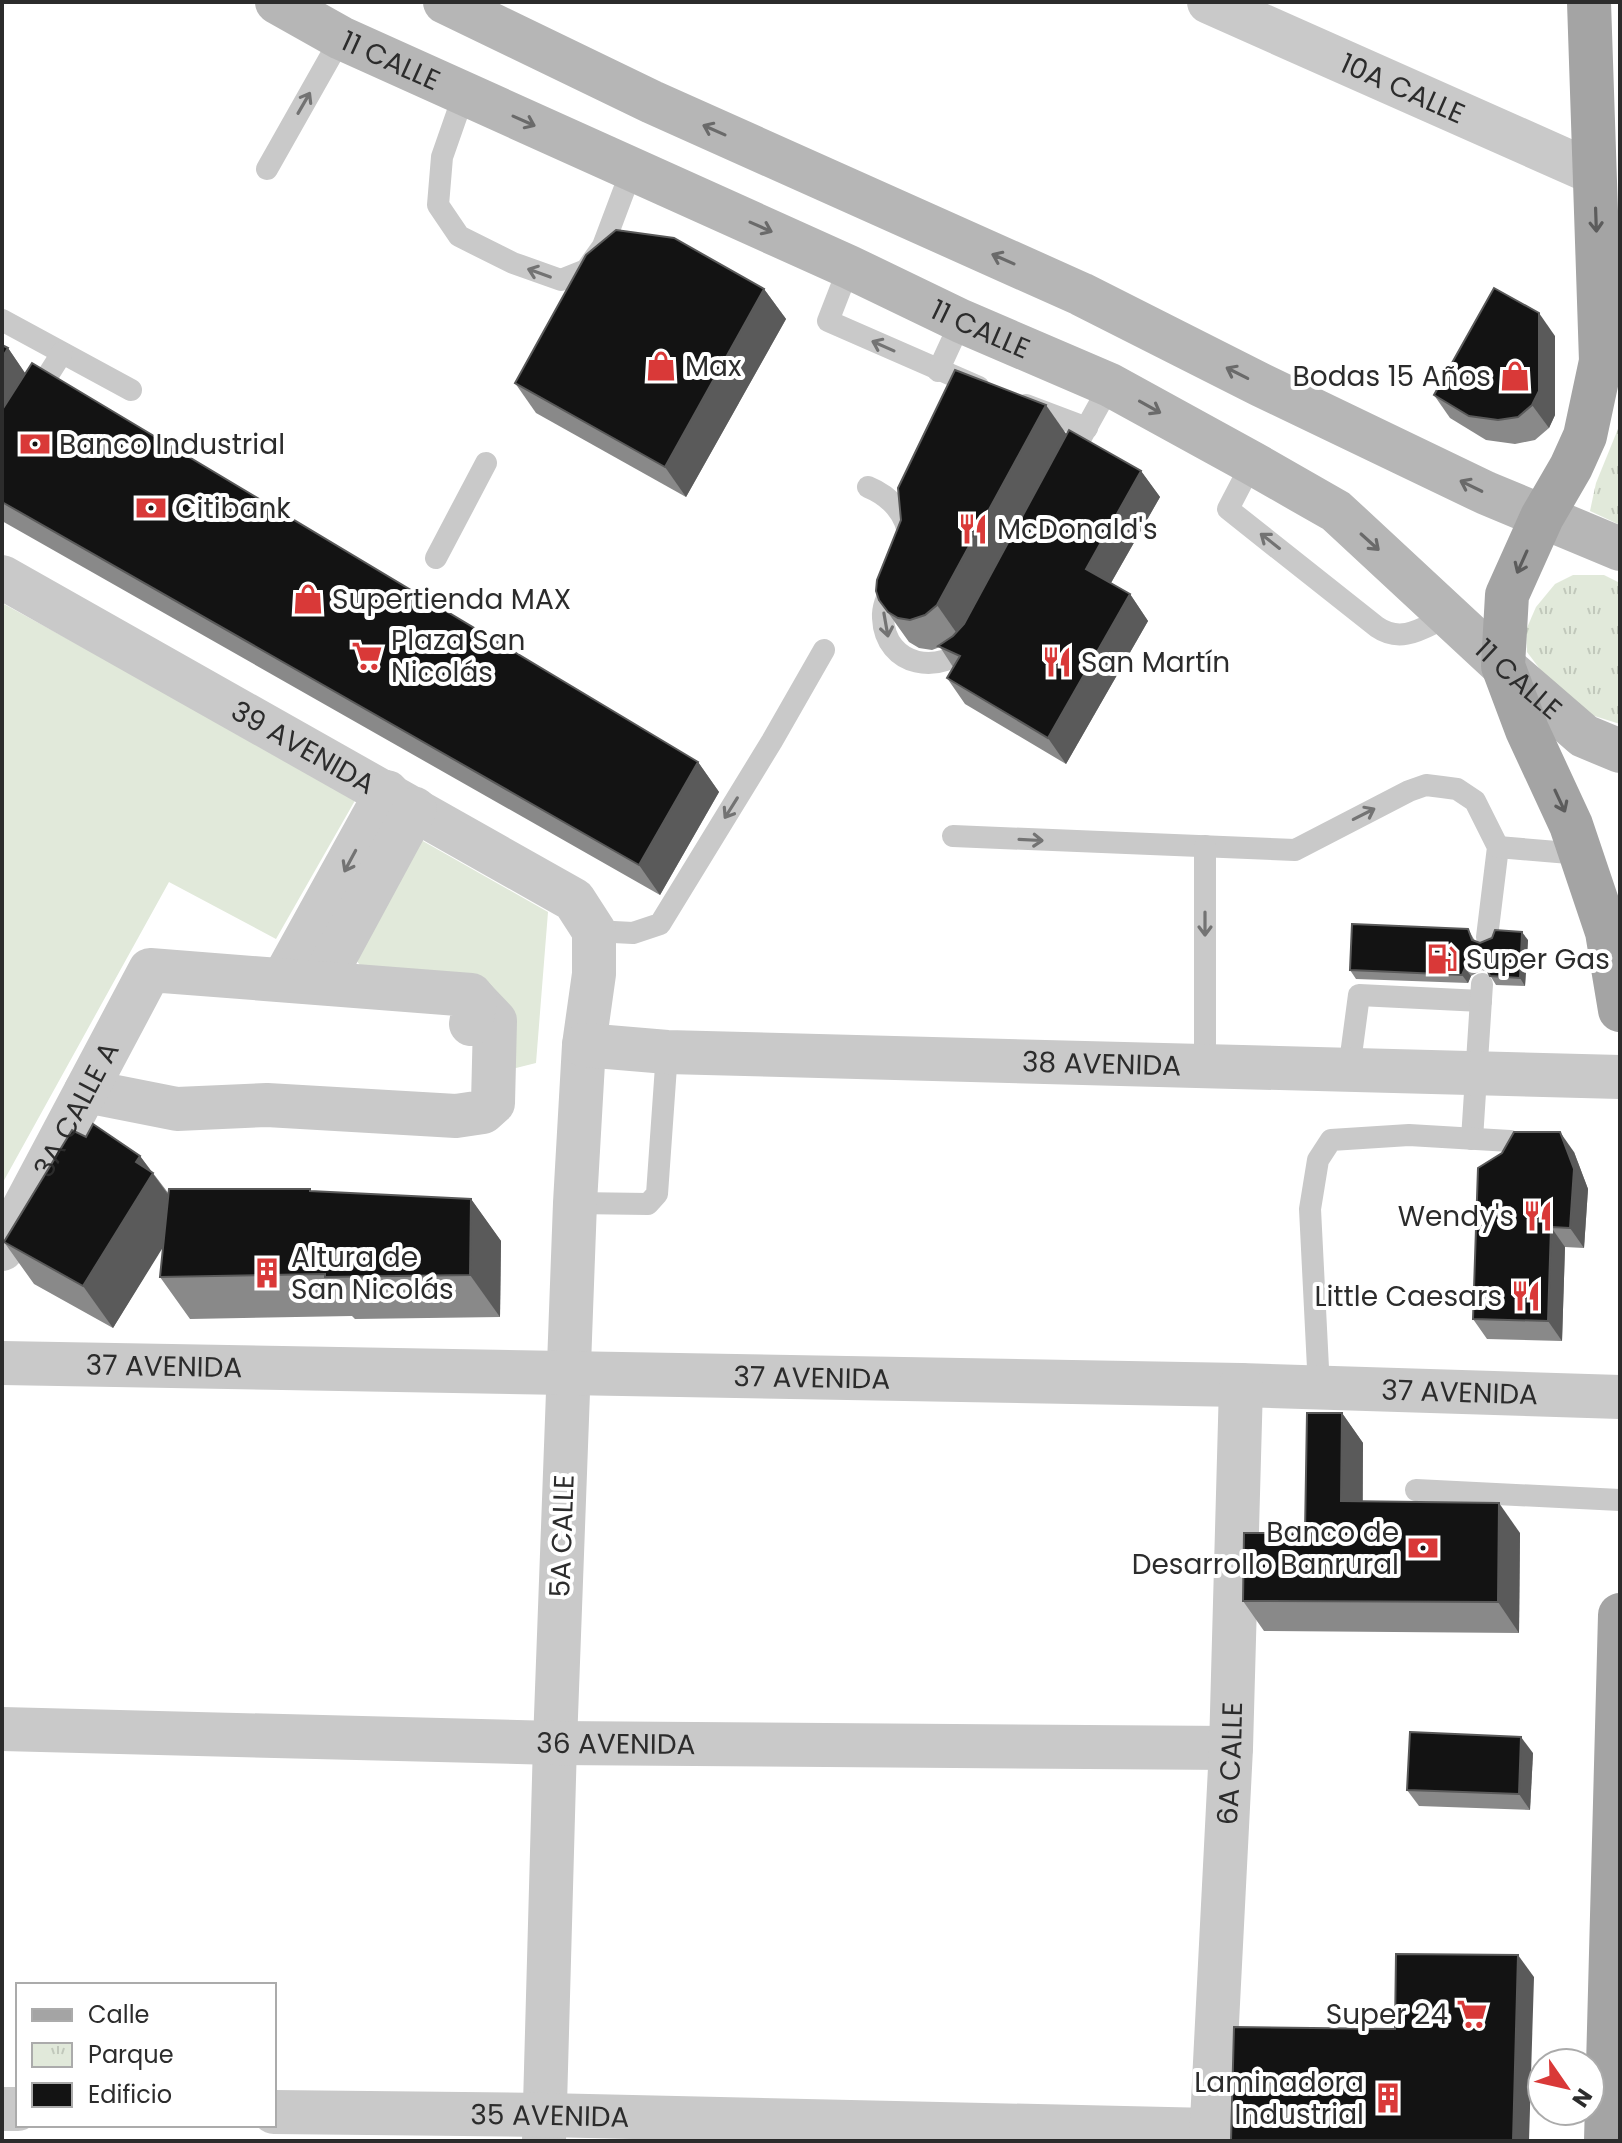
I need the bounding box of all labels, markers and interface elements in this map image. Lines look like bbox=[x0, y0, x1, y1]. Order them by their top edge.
street label: 11 CALLE bbox=[335, 21, 446, 100]
street label: 10A CALLE bbox=[1335, 43, 1471, 133]
one-way arrow bbox=[296, 92, 312, 115]
one-way arrow bbox=[511, 114, 536, 129]
one-way arrow bbox=[703, 122, 727, 137]
one-way arrow bbox=[1589, 206, 1604, 233]
one-way arrow bbox=[749, 221, 773, 236]
one-way arrow bbox=[991, 251, 1015, 266]
one-way arrow bbox=[527, 264, 552, 279]
street label: 11 CALLE bbox=[924, 290, 1036, 368]
one-way arrow bbox=[871, 338, 895, 353]
place label: Max bbox=[685, 347, 742, 386]
shop icon: Max bbox=[644, 349, 678, 383]
place label: Bodas 15 Años bbox=[1293, 357, 1491, 396]
shop icon: Bodas 15 Años bbox=[1498, 359, 1532, 393]
one-way arrow bbox=[1225, 364, 1249, 380]
one-way arrow bbox=[1137, 400, 1161, 415]
place label: Banco Industrial bbox=[59, 425, 285, 464]
bank icon: Banco Industrial bbox=[18, 427, 52, 461]
one-way arrow bbox=[1459, 478, 1483, 493]
place label: Citibank bbox=[175, 489, 291, 528]
bank icon: Citibank bbox=[134, 491, 168, 525]
place label: McDonald's bbox=[997, 510, 1158, 549]
restaurant icon: McDonald's bbox=[956, 512, 990, 546]
one-way arrow bbox=[1260, 533, 1281, 550]
one-way arrow bbox=[1360, 533, 1380, 551]
one-way arrow bbox=[1514, 549, 1529, 573]
place label: Supertienda MAX bbox=[332, 580, 571, 619]
shop icon: Supertienda MAX bbox=[291, 582, 325, 616]
one-way arrow bbox=[879, 612, 894, 637]
place label: Plaza San Nicolás bbox=[391, 621, 525, 692]
street label: 11 CALLE bbox=[1466, 630, 1571, 728]
supermarket icon: Plaza San Nicolás bbox=[350, 639, 384, 673]
place label: San Martín bbox=[1081, 643, 1230, 682]
restaurant icon: San Martín bbox=[1040, 645, 1074, 679]
street label: 39 AVENIDA bbox=[224, 691, 382, 803]
one-way arrow bbox=[1553, 789, 1568, 813]
one-way arrow bbox=[723, 796, 739, 819]
one-way arrow bbox=[1352, 806, 1376, 821]
one-way arrow bbox=[1017, 833, 1044, 848]
one-way arrow bbox=[341, 849, 357, 872]
one-way arrow bbox=[1197, 910, 1213, 937]
place label: Super Gas bbox=[1466, 940, 1610, 979]
fuel station icon: Super Gas bbox=[1425, 942, 1459, 976]
street label: 3A CALLE A bbox=[24, 1035, 128, 1184]
street label: 38 AVENIDA bbox=[1022, 1042, 1182, 1085]
place label: Wendy's bbox=[1398, 1197, 1514, 1236]
restaurant icon: Wendy's bbox=[1521, 1199, 1555, 1233]
place label: Altura de San Nicolás bbox=[291, 1238, 454, 1309]
building icon: Altura de San Nicolás bbox=[250, 1256, 284, 1290]
place label: Little Caesars bbox=[1314, 1277, 1502, 1316]
restaurant icon: Little Caesars bbox=[1509, 1279, 1543, 1313]
street label: 37 AVENIDA bbox=[85, 1345, 243, 1387]
street label: 37 AVENIDA bbox=[733, 1356, 891, 1398]
street label: 37 AVENIDA bbox=[1381, 1370, 1539, 1414]
street label: 5A CALLE bbox=[540, 1474, 584, 1598]
place label: Banco de Desarrollo Banrural bbox=[1132, 1513, 1399, 1584]
bank icon: Banco de Desarrollo Banrural bbox=[1406, 1531, 1440, 1565]
street label: 6A CALLE bbox=[1208, 1701, 1252, 1826]
street label: 36 AVENIDA bbox=[536, 1723, 696, 1764]
legend bbox=[16, 1983, 276, 2127]
place label: Super 24 bbox=[1326, 1995, 1448, 2034]
supermarket icon: Super 24 bbox=[1455, 1997, 1489, 2031]
text: Calle bbox=[88, 1998, 149, 2031]
text: Parque bbox=[88, 2038, 174, 2071]
north arrow bbox=[1526, 2047, 1606, 2127]
place label: Laminadora Industrial bbox=[1194, 2063, 1364, 2134]
text: Edificio bbox=[88, 2078, 172, 2111]
building icon: Laminadora Industrial bbox=[1371, 2081, 1405, 2115]
text: N bbox=[1565, 2082, 1600, 2113]
street label: 35 AVENIDA bbox=[470, 2095, 630, 2136]

